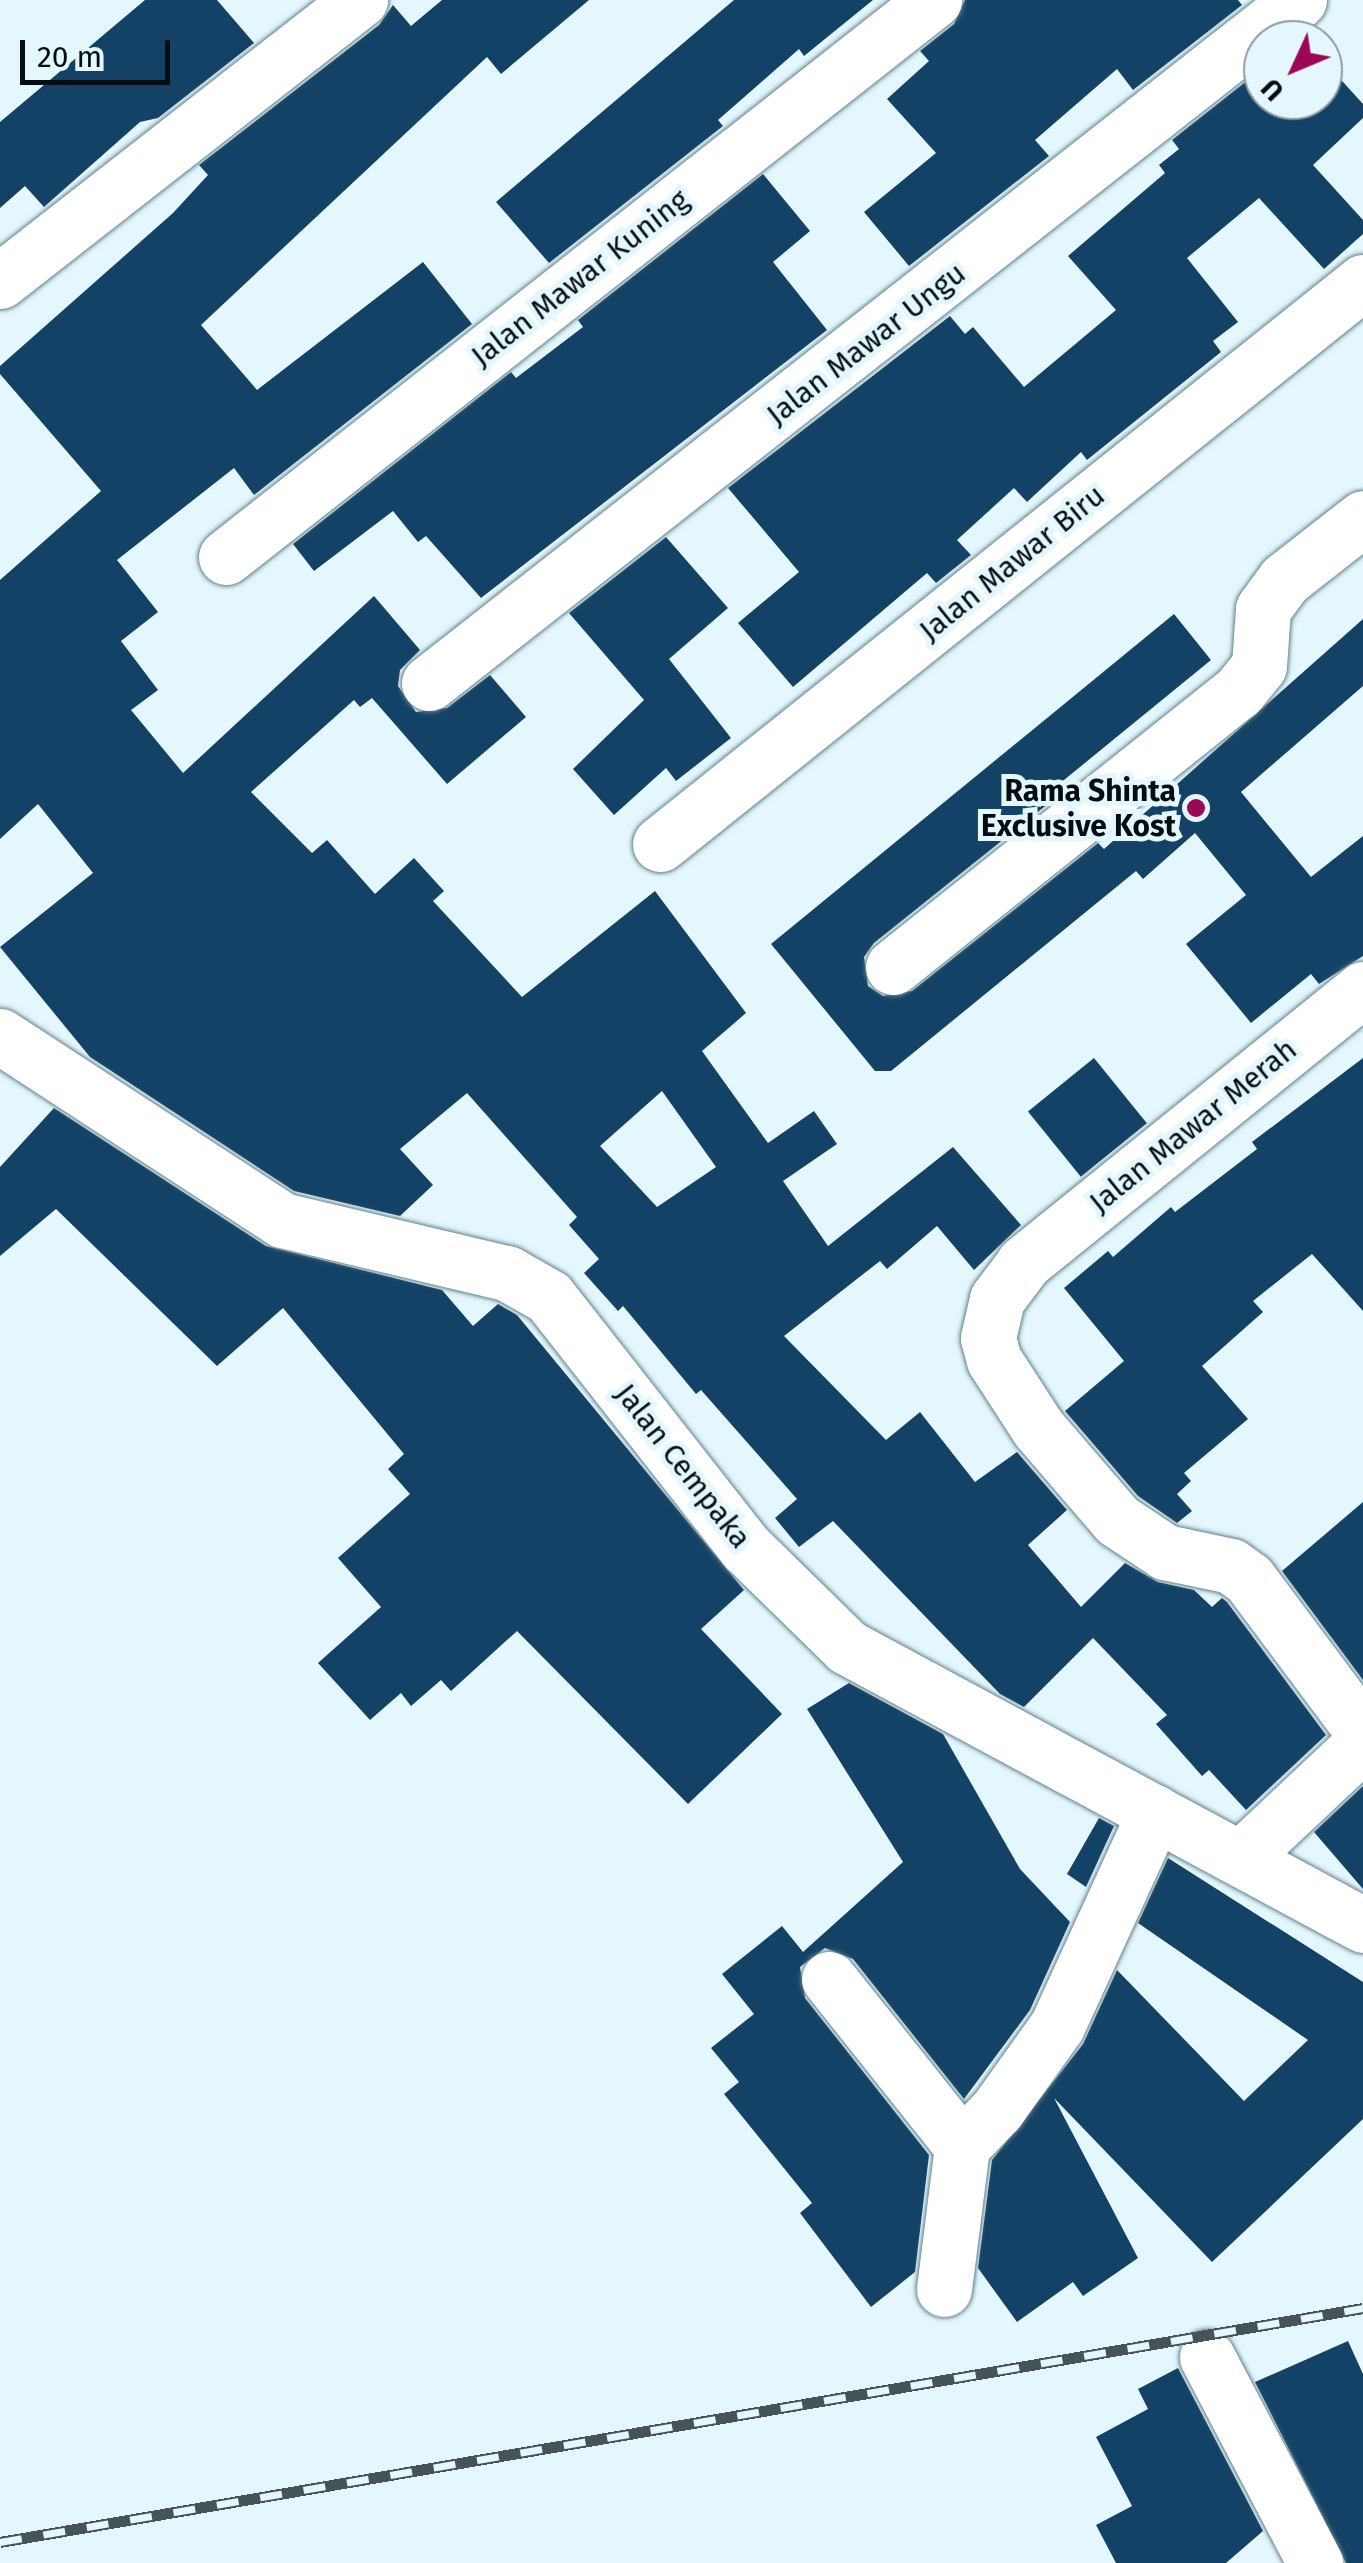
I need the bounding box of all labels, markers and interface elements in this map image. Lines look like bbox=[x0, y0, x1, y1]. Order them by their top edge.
scale bar bbox=[25, 20, 175, 82]
north arrow bbox=[1243, 20, 1343, 120]
text: 20 m bbox=[37, 39, 102, 75]
text: U bbox=[1254, 72, 1291, 108]
street label: Jalan Mawar Kuning bbox=[464, 182, 696, 374]
street label: Jalan Mawar Ungu bbox=[759, 255, 973, 433]
street label: Jalan Mawar Biru bbox=[912, 477, 1112, 649]
place label: Rama Shinta Exclusive Kost bbox=[981, 773, 1176, 844]
marker: Rama Shinta Exclusive Kost bbox=[1185, 797, 1207, 819]
street label: Jalan Mawar Merah bbox=[1082, 1031, 1304, 1221]
street label: Jalan Cempaka bbox=[608, 1377, 758, 1555]

